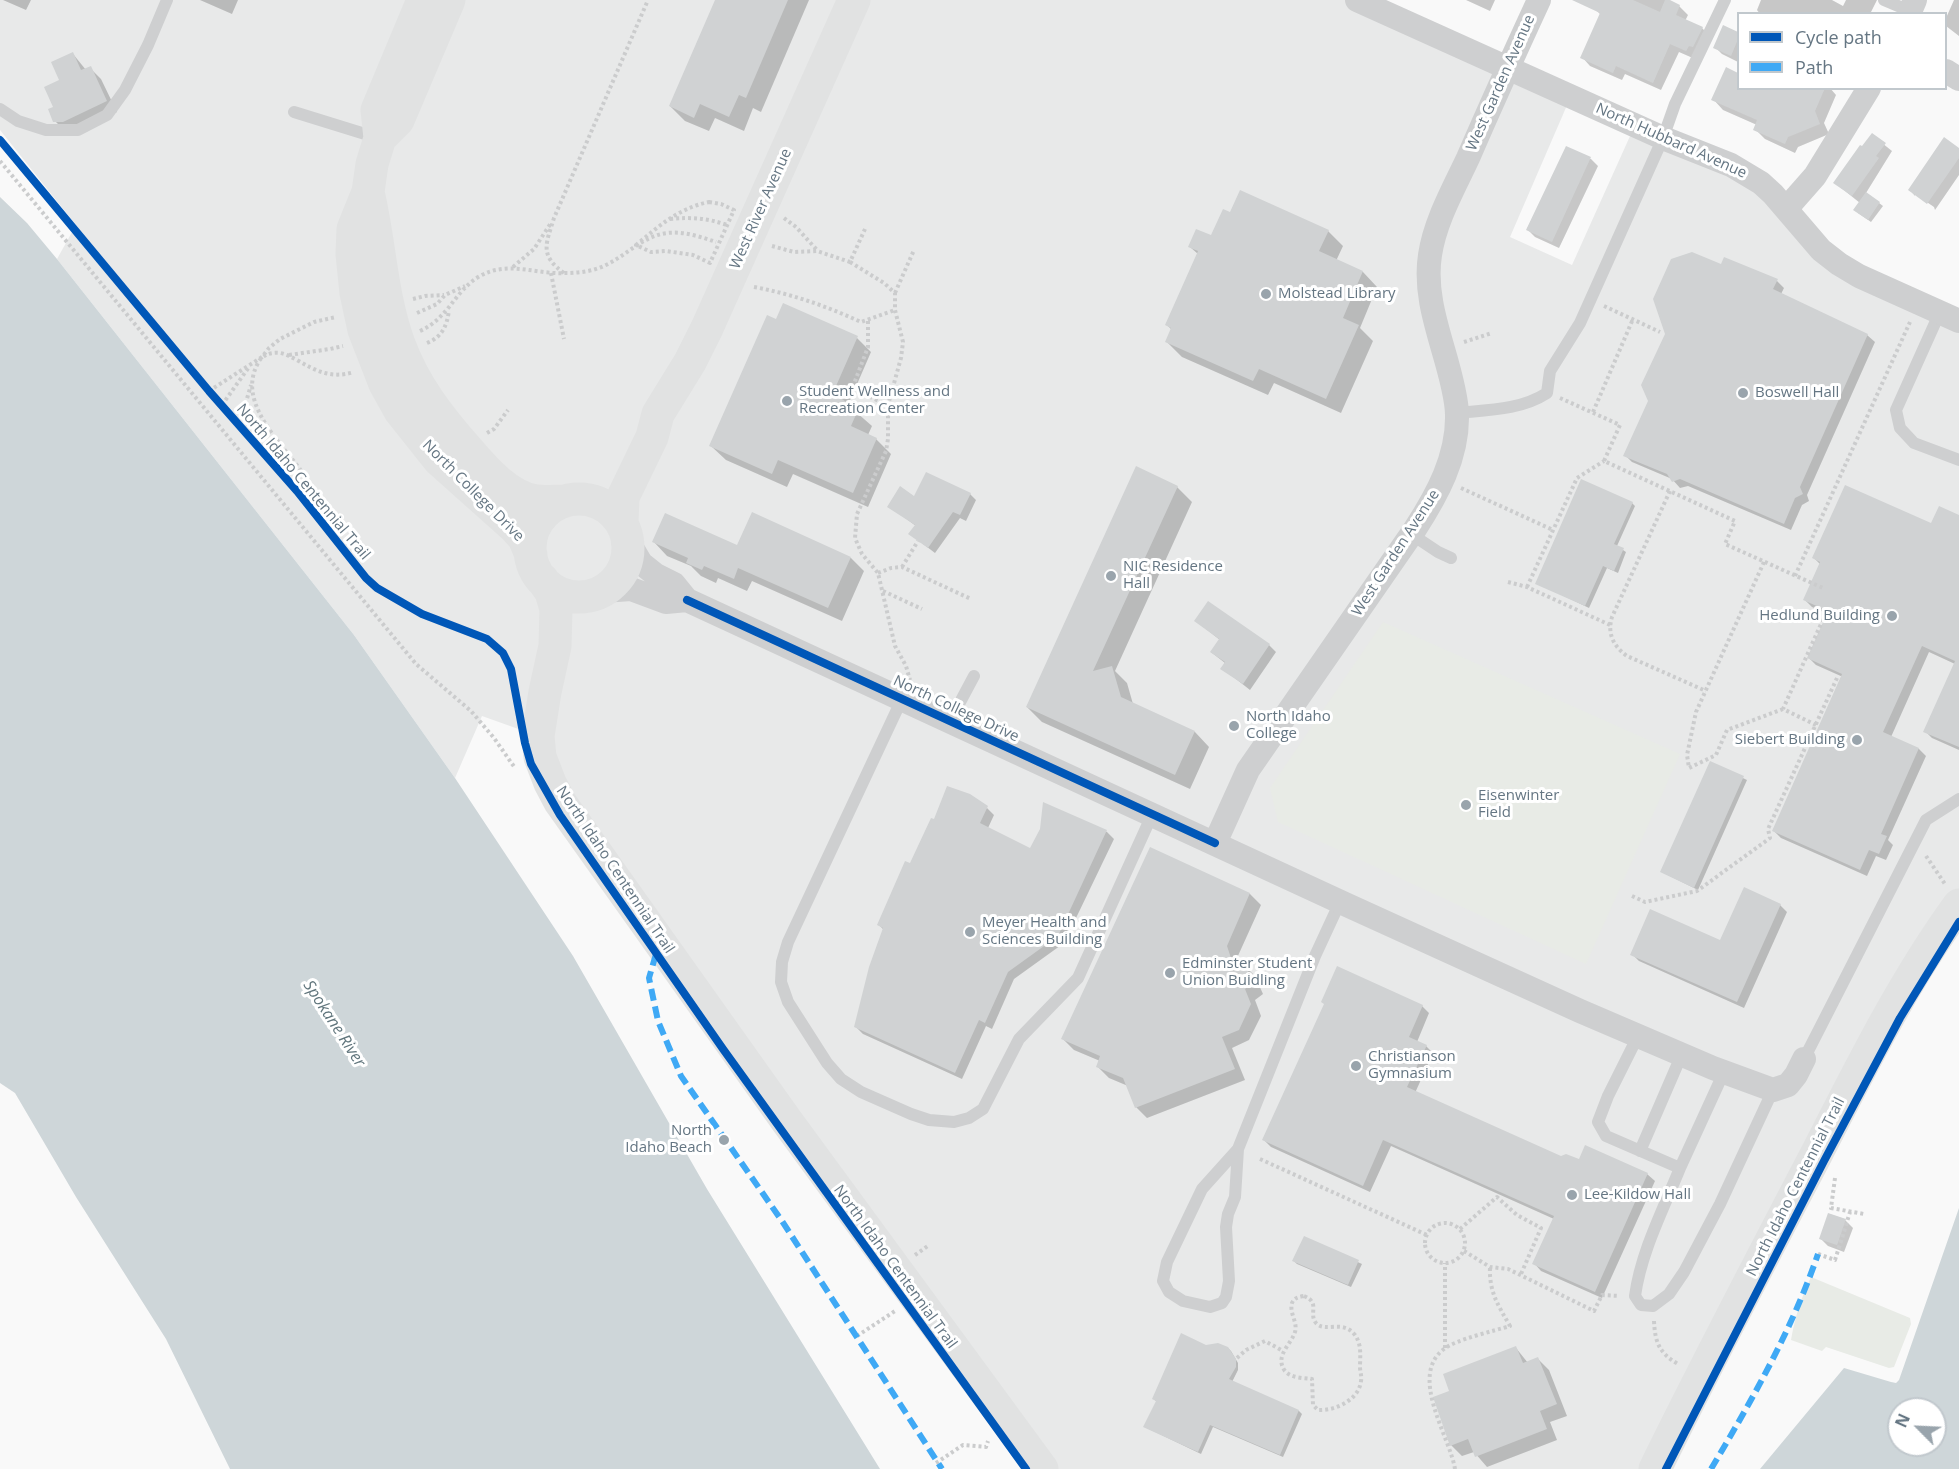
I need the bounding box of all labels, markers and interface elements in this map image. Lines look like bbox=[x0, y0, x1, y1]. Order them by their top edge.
street label: West Garden Avenue bbox=[1463, 12, 1539, 154]
legend bbox=[1737, 12, 1947, 90]
text: Cycle path bbox=[1795, 25, 1882, 49]
text: Path bbox=[1795, 55, 1833, 79]
street label: North Hubbard Avenue bbox=[1593, 100, 1749, 182]
street label: West River Avenue bbox=[726, 146, 796, 272]
place label: Molstead Library bbox=[1278, 285, 1396, 303]
marker: Molstead Library bbox=[1259, 287, 1273, 301]
place label: Student Wellness and Recreation Center bbox=[799, 383, 950, 418]
place label: Boswell Hall bbox=[1755, 384, 1839, 402]
marker: Boswell Hall bbox=[1736, 386, 1750, 400]
marker: Student Wellness and Recreation Center bbox=[780, 394, 794, 408]
street label: North Idaho Centennial Trail bbox=[232, 400, 374, 564]
street label: North College Drive bbox=[418, 436, 528, 546]
street label: West Garden Avenue bbox=[1348, 486, 1444, 620]
place label: NIC Residence Hall bbox=[1123, 558, 1223, 593]
marker: NIC Residence Hall bbox=[1104, 569, 1118, 583]
place label: Hedlund Building bbox=[1759, 607, 1880, 625]
marker: Hedlund Building bbox=[1885, 609, 1899, 623]
street label: North College Drive bbox=[890, 672, 1022, 746]
place label: North Idaho College bbox=[1246, 708, 1331, 743]
marker: North Idaho College bbox=[1227, 719, 1241, 733]
place label: Siebert Building bbox=[1735, 731, 1845, 749]
marker: Siebert Building bbox=[1850, 733, 1864, 747]
street label: North Idaho Centennial Trail bbox=[552, 783, 678, 957]
place label: Eisenwinter Field bbox=[1478, 787, 1559, 822]
marker: Eisenwinter Field bbox=[1459, 798, 1473, 812]
place label: Meyer Health and Sciences Building bbox=[982, 914, 1107, 949]
marker: Meyer Health and Sciences Building bbox=[963, 925, 977, 939]
place label: Edminster Student Union Buidling bbox=[1182, 955, 1312, 990]
marker: Edminster Student Union Buidling bbox=[1163, 966, 1177, 980]
water label: Spokane River bbox=[299, 977, 369, 1071]
place label: Christianson Gymnasium bbox=[1368, 1048, 1456, 1083]
marker: Christianson Gymnasium bbox=[1349, 1059, 1363, 1073]
street label: North Idaho Centennial Trail bbox=[1743, 1095, 1849, 1279]
place label: North Idaho Beach bbox=[625, 1122, 712, 1157]
marker: North Idaho Beach bbox=[717, 1133, 731, 1147]
street label: North Idaho Centennial Trail bbox=[830, 1182, 960, 1352]
place label: Lee-Kildow Hall bbox=[1584, 1186, 1691, 1204]
marker: Lee-Kildow Hall bbox=[1565, 1188, 1579, 1202]
north arrow bbox=[1887, 1397, 1947, 1457]
text: N bbox=[1890, 1410, 1915, 1431]

